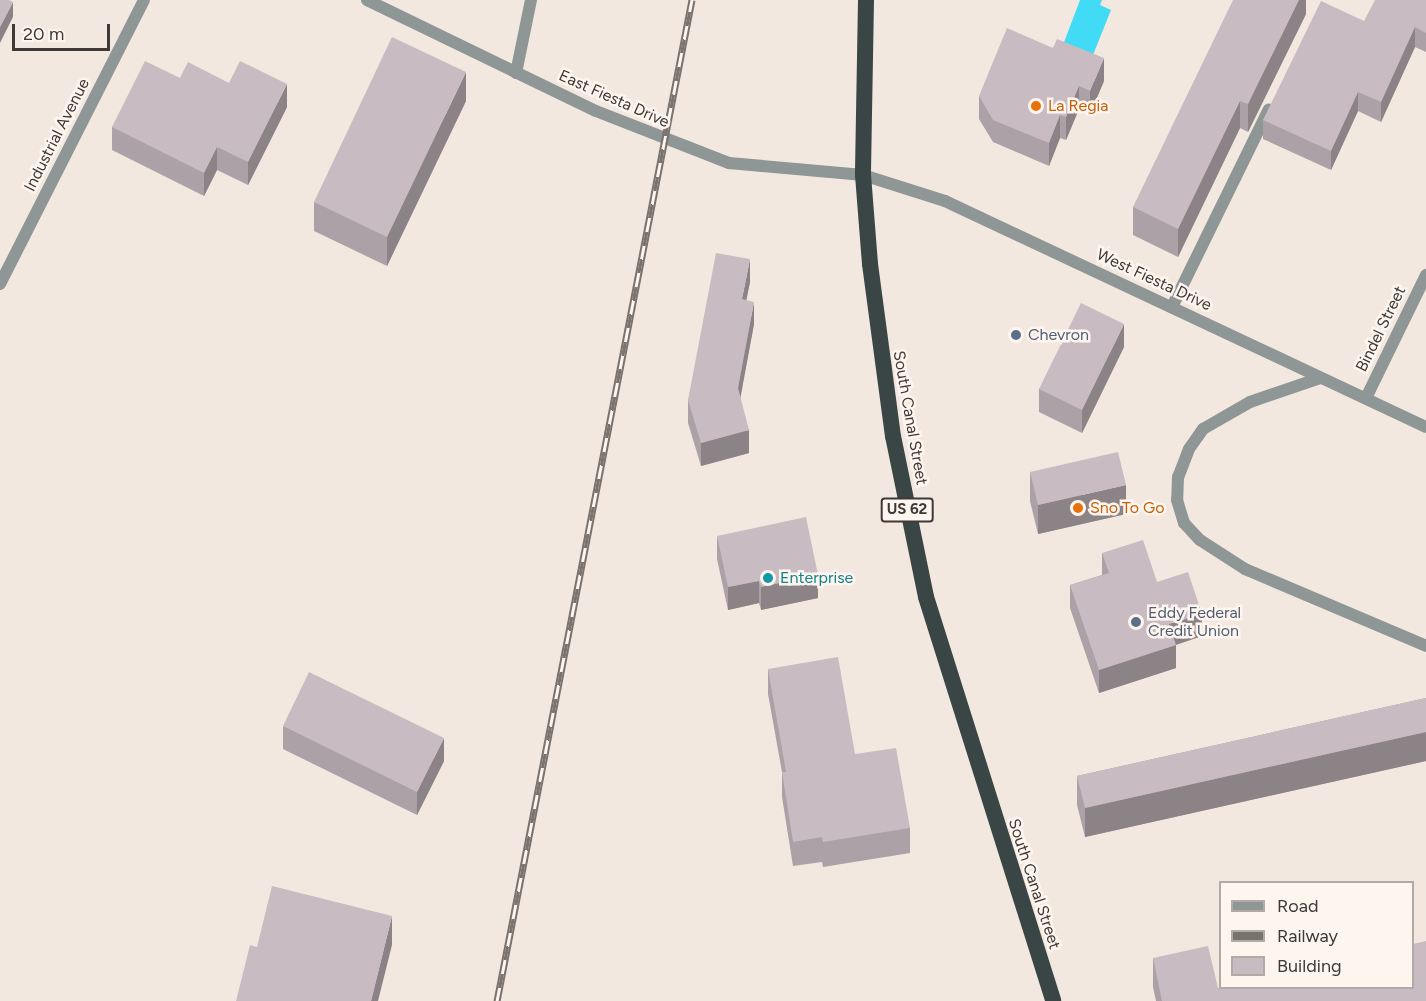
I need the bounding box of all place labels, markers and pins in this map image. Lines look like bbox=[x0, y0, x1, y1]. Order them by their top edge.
place label: La Regia bbox=[1048, 96, 1108, 116]
marker: La Regia bbox=[1029, 99, 1043, 113]
place label: Chevron bbox=[1028, 325, 1089, 345]
marker: Chevron bbox=[1009, 328, 1023, 342]
place label: Sno To Go bbox=[1090, 498, 1165, 518]
marker: Sno To Go bbox=[1071, 501, 1085, 515]
place label: Enterprise bbox=[780, 568, 853, 588]
marker: Enterprise bbox=[761, 571, 775, 585]
place label: Eddy Federal Credit Union bbox=[1148, 603, 1241, 641]
marker: Eddy Federal Credit Union bbox=[1129, 615, 1143, 629]

